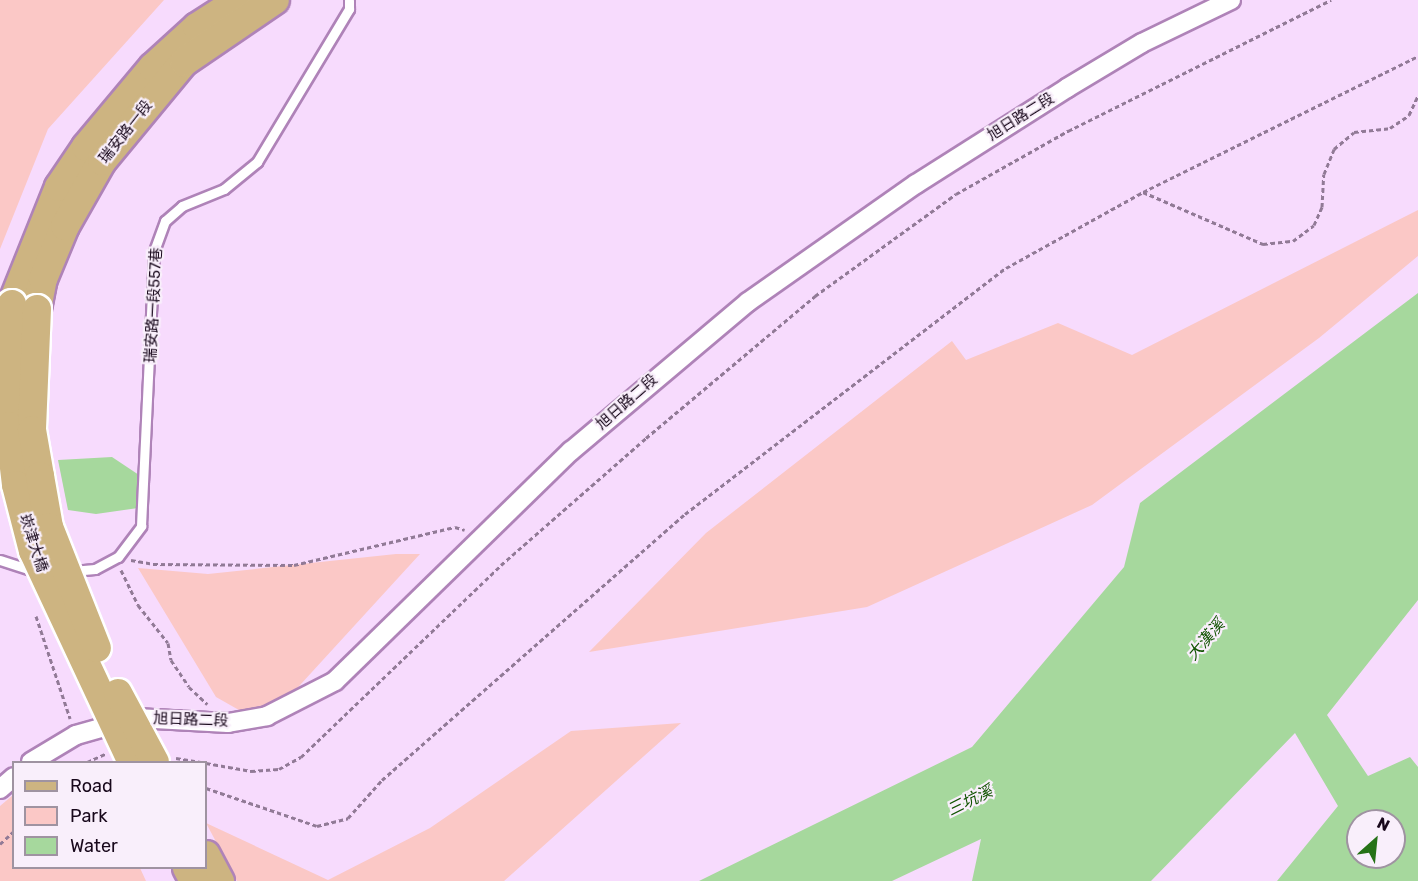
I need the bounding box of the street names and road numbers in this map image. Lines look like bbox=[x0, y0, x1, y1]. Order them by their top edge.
street label: 旭日路二段 bbox=[984, 89, 1058, 145]
street label: 瑞安路一段 bbox=[96, 97, 156, 167]
street label: 瑞安路一段557巷 bbox=[142, 247, 166, 363]
street label: 旭日路二段 bbox=[593, 371, 661, 433]
street label: 崁津大橋 bbox=[15, 512, 51, 574]
street label: 旭日路二段 bbox=[153, 710, 229, 730]

